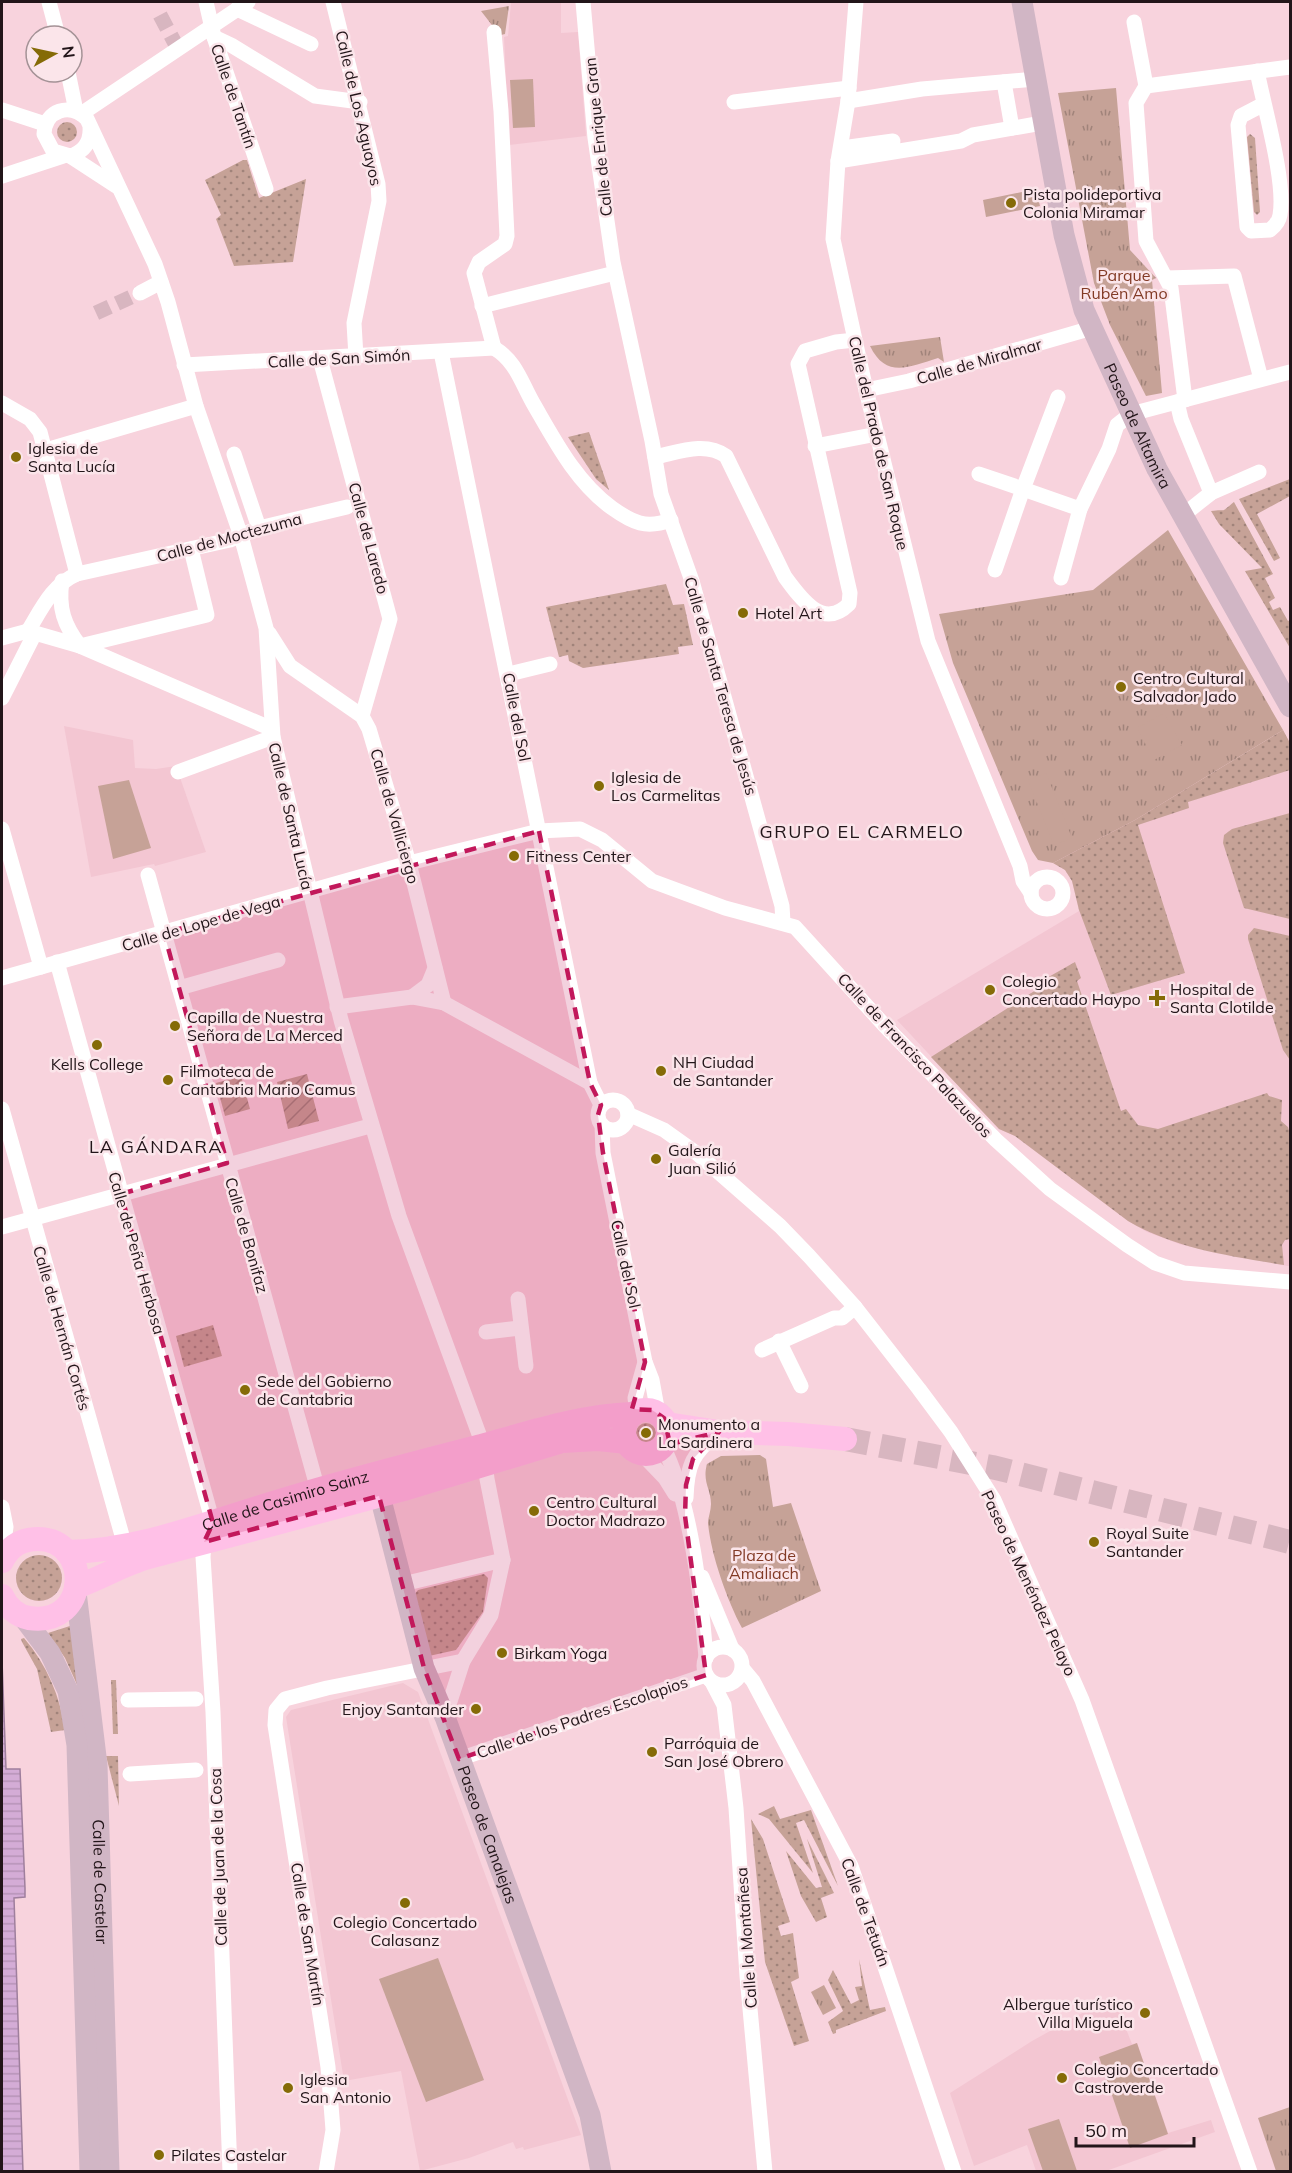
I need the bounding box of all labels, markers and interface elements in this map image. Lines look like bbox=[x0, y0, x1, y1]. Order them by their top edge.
north arrow bbox=[24, 24, 84, 84]
street label: Calle de Los Aguayos bbox=[331, 28, 387, 188]
street label: Calle de Tantín bbox=[207, 41, 261, 151]
text: N bbox=[58, 45, 80, 59]
street label: Calle de Enrique Gran bbox=[580, 57, 616, 217]
place label: Pista polideportiva Colonia Miramar bbox=[1023, 184, 1161, 222]
marker: Pista polideportiva Colonia Miramar bbox=[1004, 196, 1018, 210]
park label: Parque Rubén Amo bbox=[1080, 265, 1168, 303]
street label: Calle del Prado de San Roque bbox=[845, 334, 913, 552]
street label: Calle de Miralmar bbox=[914, 334, 1044, 388]
street label: Calle de San Simón bbox=[267, 344, 411, 372]
street label: Paseo de Altamira bbox=[1100, 360, 1176, 492]
place label: Iglesia de Santa Lucía bbox=[28, 438, 115, 476]
marker: Iglesia de Santa Lucía bbox=[9, 450, 23, 464]
street label: Calle de Laredo bbox=[344, 480, 394, 596]
street label: Calle de Moctezuma bbox=[154, 508, 304, 566]
street label: Calle de Santa Teresa de Jesús bbox=[680, 574, 762, 798]
place label: Hotel Art bbox=[755, 603, 823, 623]
marker: Hotel Art bbox=[736, 606, 750, 620]
place label: Centro Cultural Salvador Jado bbox=[1133, 668, 1244, 706]
street label: Calle del Sol bbox=[499, 671, 535, 763]
marker: Centro Cultural Salvador Jado bbox=[1114, 680, 1128, 694]
street label: Calle de Santa Lucía bbox=[264, 740, 318, 892]
street label: Calle de Valliciergo bbox=[366, 746, 424, 886]
place label: Iglesia de Los Carmelitas bbox=[611, 767, 721, 805]
marker: Iglesia de Los Carmelitas bbox=[592, 779, 606, 793]
district label: GRUPO EL CARMELO bbox=[760, 820, 964, 843]
place label: Fitness Center bbox=[526, 846, 631, 866]
marker: Fitness Center bbox=[507, 849, 521, 863]
street label: Calle de Lope de Vega bbox=[119, 891, 283, 955]
street label: Calle de Francisco Palazuelos bbox=[833, 969, 997, 1141]
place label: Colegio Concertado Haypo bbox=[1002, 971, 1141, 1009]
place label: Hospital de Santa Clotilde bbox=[1170, 979, 1274, 1017]
marker: Colegio Concertado Haypo bbox=[983, 983, 997, 997]
marker: Hospital de Santa Clotilde bbox=[1148, 989, 1166, 1007]
place label: Capilla de Nuestra Señora de La Merced bbox=[187, 1007, 343, 1045]
marker: Capilla de Nuestra Señora de La Merced bbox=[168, 1019, 182, 1033]
marker: Kells College bbox=[90, 1038, 104, 1052]
place label: NH Ciudad de Santander bbox=[673, 1052, 773, 1090]
place label: Kells College bbox=[51, 1054, 143, 1074]
place label: Filmoteca de Cantabria Mario Camus bbox=[180, 1061, 356, 1099]
marker: NH Ciudad de Santander bbox=[654, 1064, 668, 1078]
marker: Filmoteca de Cantabria Mario Camus bbox=[161, 1073, 175, 1087]
district label: LA GÁNDARA bbox=[89, 1135, 223, 1158]
place label: Galería Juan Silió bbox=[668, 1140, 736, 1178]
marker: Galería Juan Silió bbox=[649, 1152, 663, 1166]
street label: Calle de Peña Herbosa bbox=[104, 1169, 170, 1337]
street label: Calle de Bonifaz bbox=[221, 1175, 273, 1295]
street label: Calle del Sol bbox=[607, 1218, 645, 1310]
street label: Calle de Hernán Cortés bbox=[29, 1243, 95, 1413]
place label: Sede del Gobierno de Cantabria bbox=[257, 1371, 392, 1409]
marker: Sede del Gobierno de Cantabria bbox=[238, 1383, 252, 1397]
place label: Monumento a La Sardinera bbox=[658, 1414, 760, 1452]
marker: Monumento a La Sardinera bbox=[639, 1426, 653, 1440]
street label: Calle de Casimiro Sainz bbox=[199, 1466, 371, 1535]
street label: Paseo de Menéndez Pelayo bbox=[977, 1487, 1081, 1679]
place label: Centro Cultural Doctor Madrazo bbox=[546, 1492, 665, 1530]
marker: Centro Cultural Doctor Madrazo bbox=[527, 1504, 541, 1518]
place label: Royal Suite Santander bbox=[1106, 1523, 1189, 1561]
marker: Royal Suite Santander bbox=[1087, 1535, 1101, 1549]
park label: Plaza de Amaliach bbox=[729, 1545, 799, 1583]
place label: Birkam Yoga bbox=[514, 1643, 607, 1663]
marker: Birkam Yoga bbox=[495, 1646, 509, 1660]
street label: Calle de los Padres Escolapios bbox=[474, 1671, 690, 1763]
place label: Enjoy Santander bbox=[342, 1699, 464, 1719]
marker: Enjoy Santander bbox=[469, 1702, 483, 1716]
place label: Parróquia de San José Obrero bbox=[664, 1733, 784, 1771]
marker: Parróquia de San José Obrero bbox=[645, 1745, 659, 1759]
street label: Paseo de Canalejas bbox=[454, 1763, 522, 1906]
street label: Calle de Juan de la Cosa bbox=[205, 1768, 231, 1946]
street label: Calle de Castelar bbox=[89, 1819, 112, 1945]
street label: Calle de Tetuán bbox=[837, 1855, 895, 1969]
street label: Calle de San Martín bbox=[287, 1861, 329, 2007]
street label: Calle la Montañesa bbox=[731, 1867, 761, 2009]
marker: Colegio Concertado Calasanz bbox=[398, 1896, 412, 1910]
place label: Colegio Concertado Calasanz bbox=[333, 1912, 477, 1950]
place label: Albergue turístico Villa Miguela bbox=[1003, 1994, 1133, 2032]
marker: Albergue turístico Villa Miguela bbox=[1138, 2006, 1152, 2020]
place label: Colegio Concertado Castroverde bbox=[1074, 2059, 1218, 2097]
place label: Iglesia San Antonio bbox=[300, 2069, 391, 2107]
marker: Colegio Concertado Castroverde bbox=[1055, 2071, 1069, 2085]
marker: Iglesia San Antonio bbox=[281, 2081, 295, 2095]
scale bar bbox=[1076, 2110, 1194, 2148]
text: 50 m bbox=[1085, 2119, 1127, 2142]
place label: Pilates Castelar bbox=[171, 2145, 287, 2165]
marker: Pilates Castelar bbox=[152, 2148, 166, 2162]

